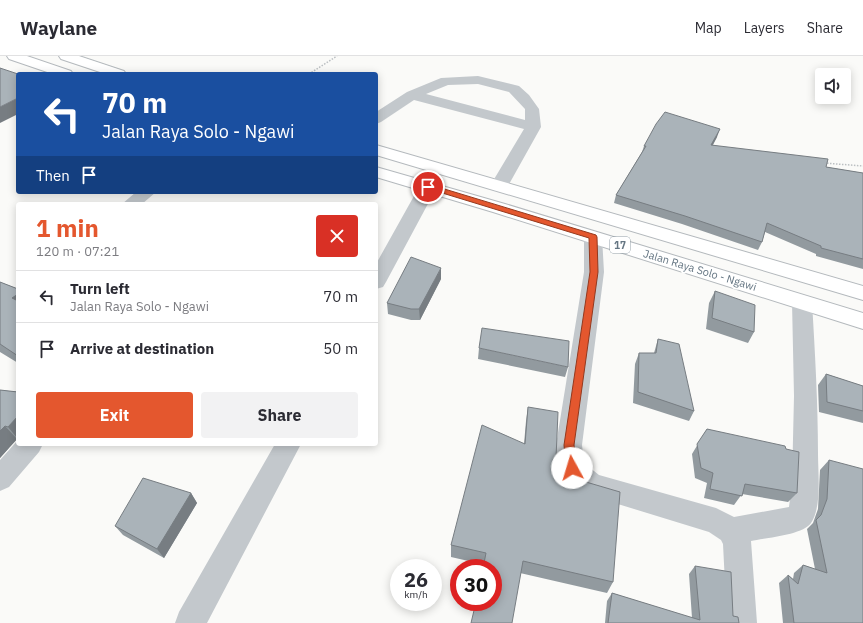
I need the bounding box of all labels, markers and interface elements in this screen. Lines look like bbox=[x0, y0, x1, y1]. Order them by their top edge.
text: Waylane bbox=[20, 16, 97, 40]
text: Map bbox=[695, 19, 722, 37]
text: Layers bbox=[744, 19, 785, 37]
text: Share bbox=[807, 19, 843, 37]
map controls bbox=[815, 68, 851, 104]
button: sound bbox=[815, 68, 851, 104]
text: 70 m bbox=[102, 84, 167, 121]
icon: left bbox=[36, 88, 88, 140]
text: Jalan Raya Solo - Ngawi bbox=[102, 120, 294, 143]
icon: arrive bbox=[78, 164, 100, 186]
text: Then bbox=[36, 166, 70, 185]
pin bbox=[411, 170, 445, 204]
icon: arrive bbox=[417, 176, 439, 198]
text: 1 min bbox=[36, 212, 99, 244]
button: close bbox=[316, 215, 358, 257]
road number: 17 bbox=[610, 237, 630, 253]
text: 120 m · 07:21 bbox=[36, 243, 119, 260]
street label: Jalan Raya Solo - Ngawi bbox=[642, 246, 758, 294]
text: Turn left bbox=[70, 279, 130, 298]
icon: left bbox=[36, 286, 58, 308]
text: 70 m bbox=[323, 287, 358, 306]
text: Jalan Raya Solo - Ngawi bbox=[70, 298, 209, 315]
icon: arrive bbox=[36, 338, 58, 360]
text: Arrive at destination bbox=[70, 339, 214, 358]
text: 50 m bbox=[323, 339, 358, 358]
button: Exit bbox=[36, 392, 193, 438]
button: Share bbox=[201, 392, 358, 438]
position arrow bbox=[551, 447, 593, 489]
speed limit sign: 30 bbox=[450, 559, 502, 611]
text: 26 bbox=[404, 566, 428, 593]
text: km/h bbox=[404, 588, 428, 601]

